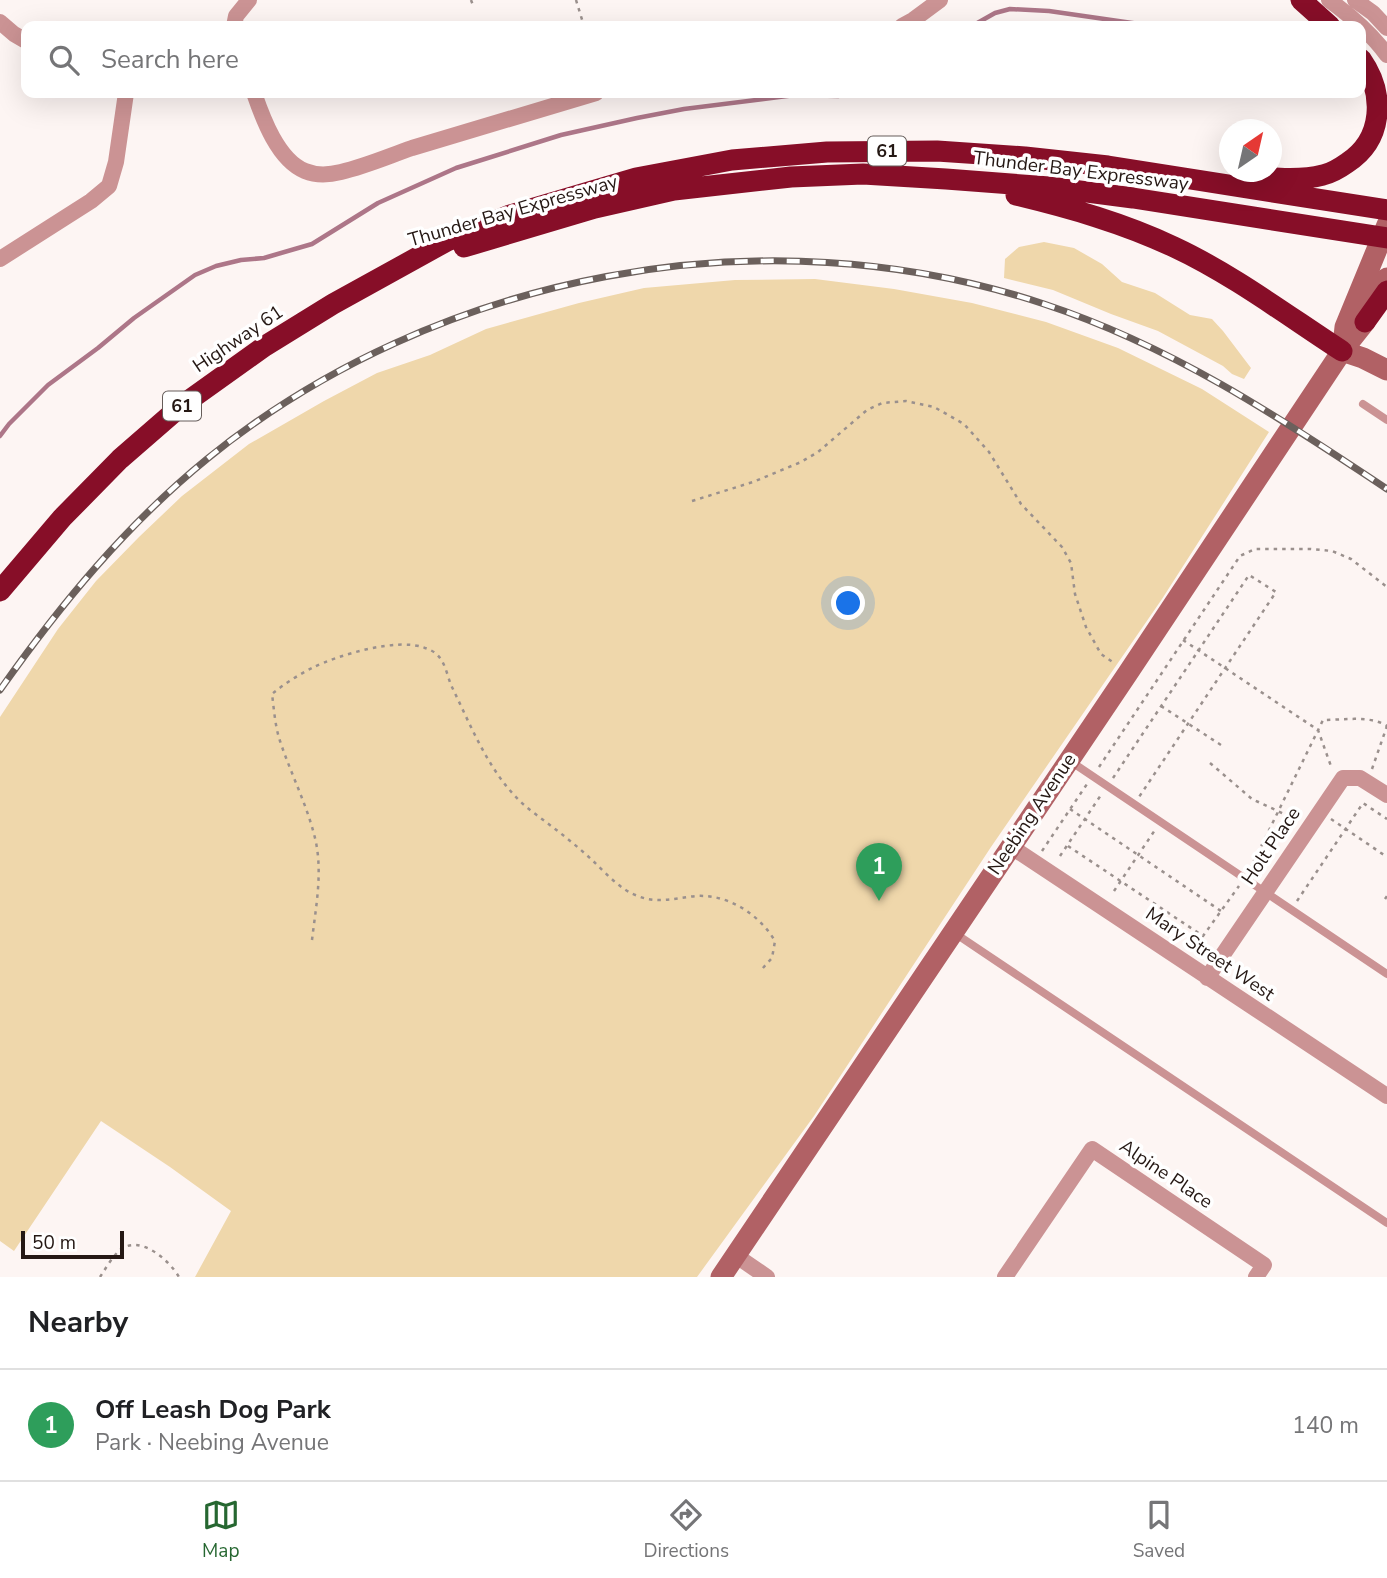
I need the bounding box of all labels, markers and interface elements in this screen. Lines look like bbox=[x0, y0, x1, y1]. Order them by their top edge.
search box bbox=[21, 21, 1366, 98]
icon: search bbox=[45, 41, 83, 79]
text: Search here bbox=[101, 42, 239, 77]
north arrow bbox=[1219, 119, 1282, 182]
road number: 61 bbox=[868, 136, 906, 166]
street label: Thunder Bay Expressway bbox=[972, 145, 1190, 197]
street label: Thunder Bay Expressway bbox=[405, 169, 621, 253]
street label: Highway 61 bbox=[188, 299, 288, 379]
road number: 61 bbox=[163, 392, 201, 420]
your location bbox=[831, 586, 865, 620]
street label: Neebing Avenue bbox=[982, 748, 1082, 880]
street label: Holt Place bbox=[1235, 802, 1307, 890]
pin: 1 bbox=[856, 843, 902, 901]
street label: Mary Street West bbox=[1140, 901, 1280, 1007]
street label: Alpine Place bbox=[1114, 1133, 1218, 1215]
scale bar bbox=[21, 1228, 124, 1260]
text: 50 m bbox=[32, 1230, 76, 1256]
text: Nearby bbox=[28, 1302, 128, 1343]
text: Off Leash Dog Park bbox=[95, 1392, 331, 1427]
text: 1 bbox=[44, 1410, 58, 1441]
text: 140 m bbox=[1292, 1410, 1359, 1441]
text: Park · Neebing Avenue bbox=[95, 1427, 329, 1458]
tab: Map bbox=[202, 1496, 240, 1564]
tab: Directions bbox=[643, 1496, 729, 1564]
tab: Saved bbox=[1133, 1496, 1185, 1564]

